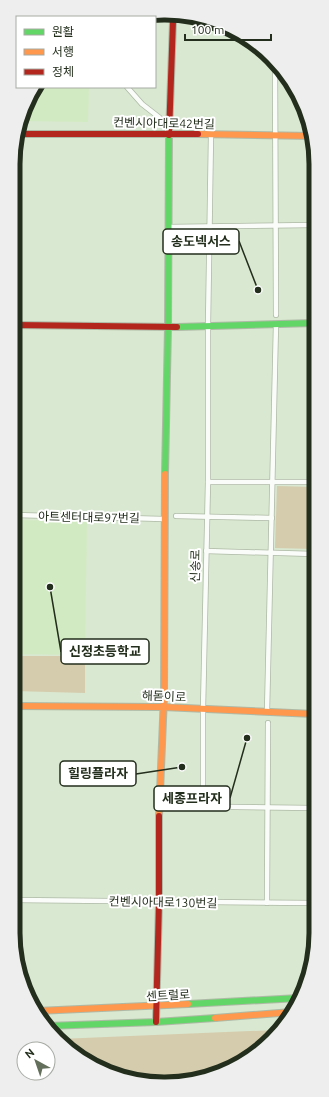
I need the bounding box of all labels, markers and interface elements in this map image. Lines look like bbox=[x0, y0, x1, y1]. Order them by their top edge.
legend bbox=[16, 16, 156, 88]
scale bar bbox=[185, 16, 271, 42]
text: 100 m bbox=[191, 23, 224, 36]
text: 원활 bbox=[52, 25, 74, 38]
text: 서행 bbox=[52, 45, 74, 58]
text: 정체 bbox=[52, 65, 74, 78]
street label: 컨벤시아대로42번길 bbox=[113, 116, 215, 130]
callout: 송도넥서스 bbox=[163, 229, 239, 254]
text: 송도넥서스 bbox=[171, 234, 231, 248]
street label: 아트센터대로97번길 bbox=[38, 510, 140, 524]
street label: 신송로 bbox=[188, 549, 202, 583]
callout: 신정초등학교 bbox=[61, 639, 149, 664]
text: 신정초등학교 bbox=[69, 644, 141, 658]
street label: 해돋이로 bbox=[142, 689, 186, 703]
callout: 힐링플라자 bbox=[60, 761, 136, 786]
text: 힐링플라자 bbox=[68, 766, 128, 780]
callout: 세종프라자 bbox=[154, 786, 230, 811]
text: 세종프라자 bbox=[162, 791, 222, 805]
street label: 컨벤시아대로130번길 bbox=[109, 895, 217, 909]
street label: 센트럴로 bbox=[146, 987, 190, 1003]
north arrow bbox=[16, 1041, 56, 1081]
text: N bbox=[23, 1046, 37, 1061]

